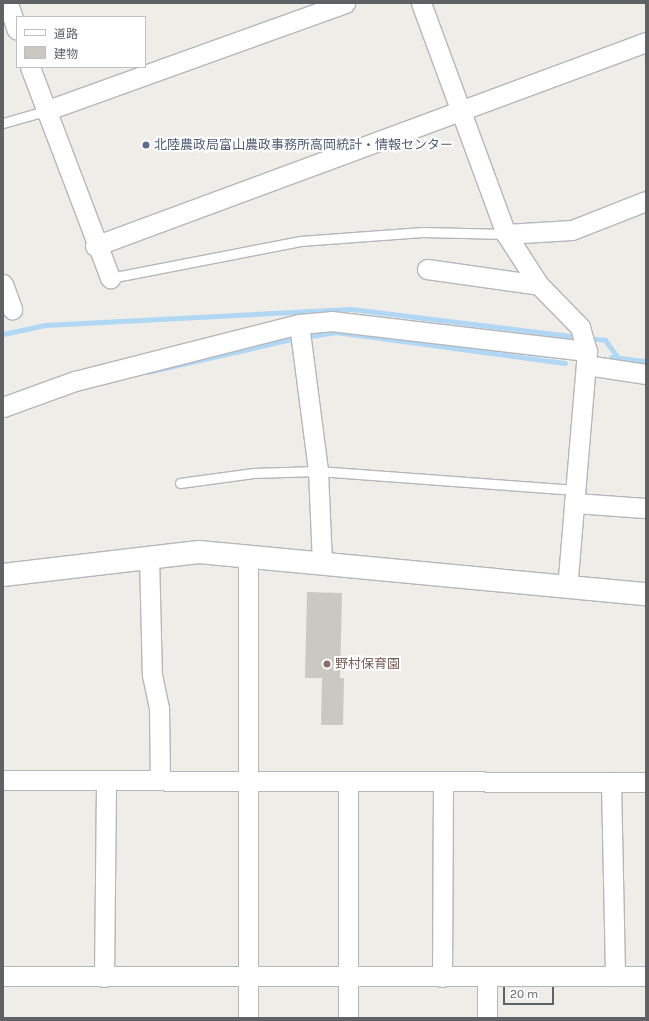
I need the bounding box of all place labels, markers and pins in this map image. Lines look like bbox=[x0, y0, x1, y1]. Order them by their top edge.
place label: 北陸農政局富山農政事務所高岡統計・情報センター bbox=[154, 137, 453, 153]
marker: 北陸農政局富山農政事務所高岡統計・情報センター bbox=[141, 140, 151, 150]
place label: 野村保育園 bbox=[335, 656, 400, 672]
marker: 野村保育園 bbox=[322, 659, 332, 669]

